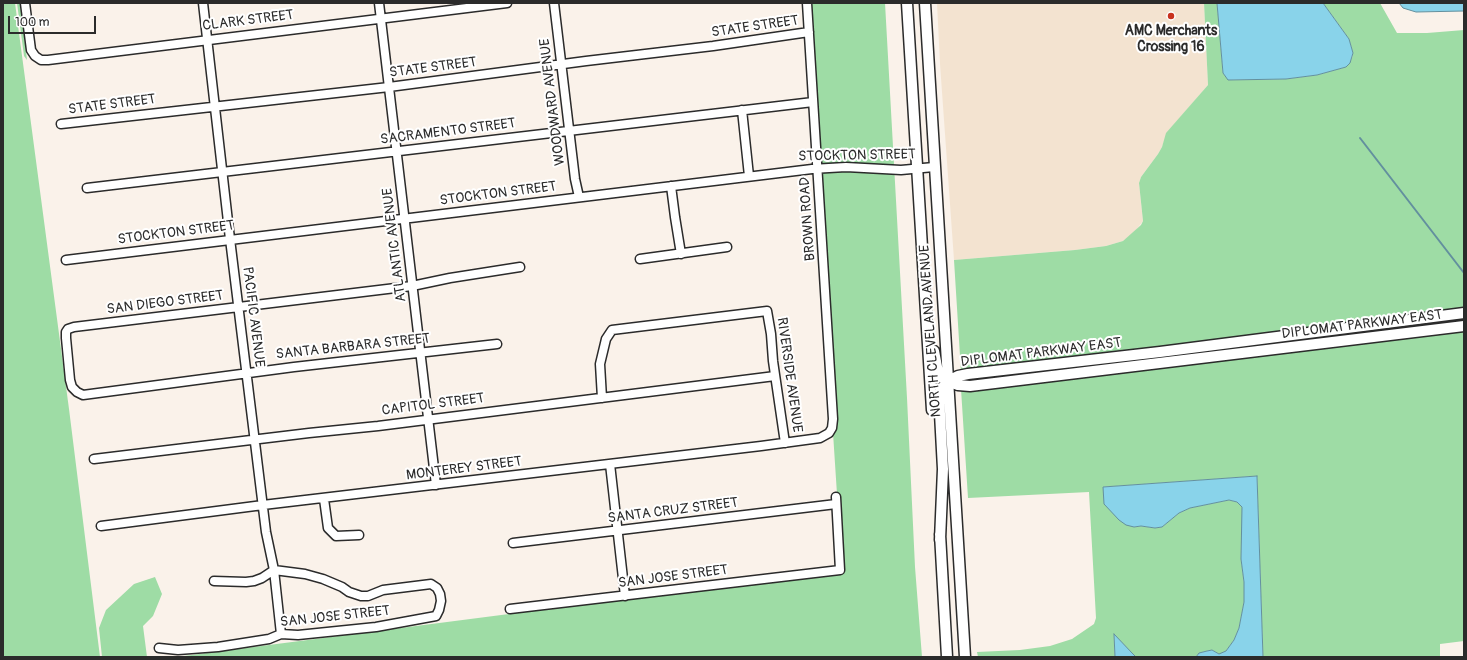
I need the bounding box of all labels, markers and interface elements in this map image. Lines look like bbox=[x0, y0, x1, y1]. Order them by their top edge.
street label: CLARK STREET bbox=[202, 7, 294, 35]
scale bar bbox=[10, 8, 98, 34]
marker: AMC Merchants Crossing 16 bbox=[1166, 11, 1176, 21]
street label: STATE STREET bbox=[710, 13, 800, 41]
text: 100 m bbox=[15, 15, 49, 30]
place label: AMC Merchants Crossing 16 bbox=[1125, 23, 1217, 56]
street label: WOODWARD AVENUE bbox=[537, 38, 569, 166]
street label: STATE STREET bbox=[388, 54, 478, 82]
street label: STATE STREET bbox=[67, 91, 157, 119]
street label: SACRAMENTO STREET bbox=[379, 115, 517, 149]
street label: STOCKTON STREET bbox=[798, 147, 916, 165]
street label: BROWN ROAD bbox=[797, 176, 819, 262]
street label: STOCKTON STREET bbox=[439, 179, 557, 209]
street label: ATLANTIC AVENUE bbox=[380, 187, 410, 303]
street label: STOCKTON STREET bbox=[117, 218, 235, 248]
street label: NORTH CLEVELAND AVENUE bbox=[917, 244, 945, 418]
street label: PACIFIC AVENUE bbox=[238, 266, 268, 368]
street label: SAN DIEGO STREET bbox=[106, 288, 224, 318]
street label: DIPLOMAT PARKWAY EAST bbox=[1281, 307, 1443, 343]
street label: RIVERSIDE AVENUE bbox=[773, 316, 805, 434]
street label: SANTA BARBARA STREET bbox=[275, 331, 431, 363]
street label: DIPLOMAT PARKWAY EAST bbox=[960, 335, 1122, 371]
street label: CAPITOL STREET bbox=[381, 390, 485, 420]
street label: MONTEREY STREET bbox=[405, 454, 523, 484]
street label: SANTA CRUZ STREET bbox=[607, 495, 739, 527]
street label: SAN JOSE STREET bbox=[617, 562, 729, 592]
street label: SAN JOSE STREET bbox=[279, 603, 391, 631]

